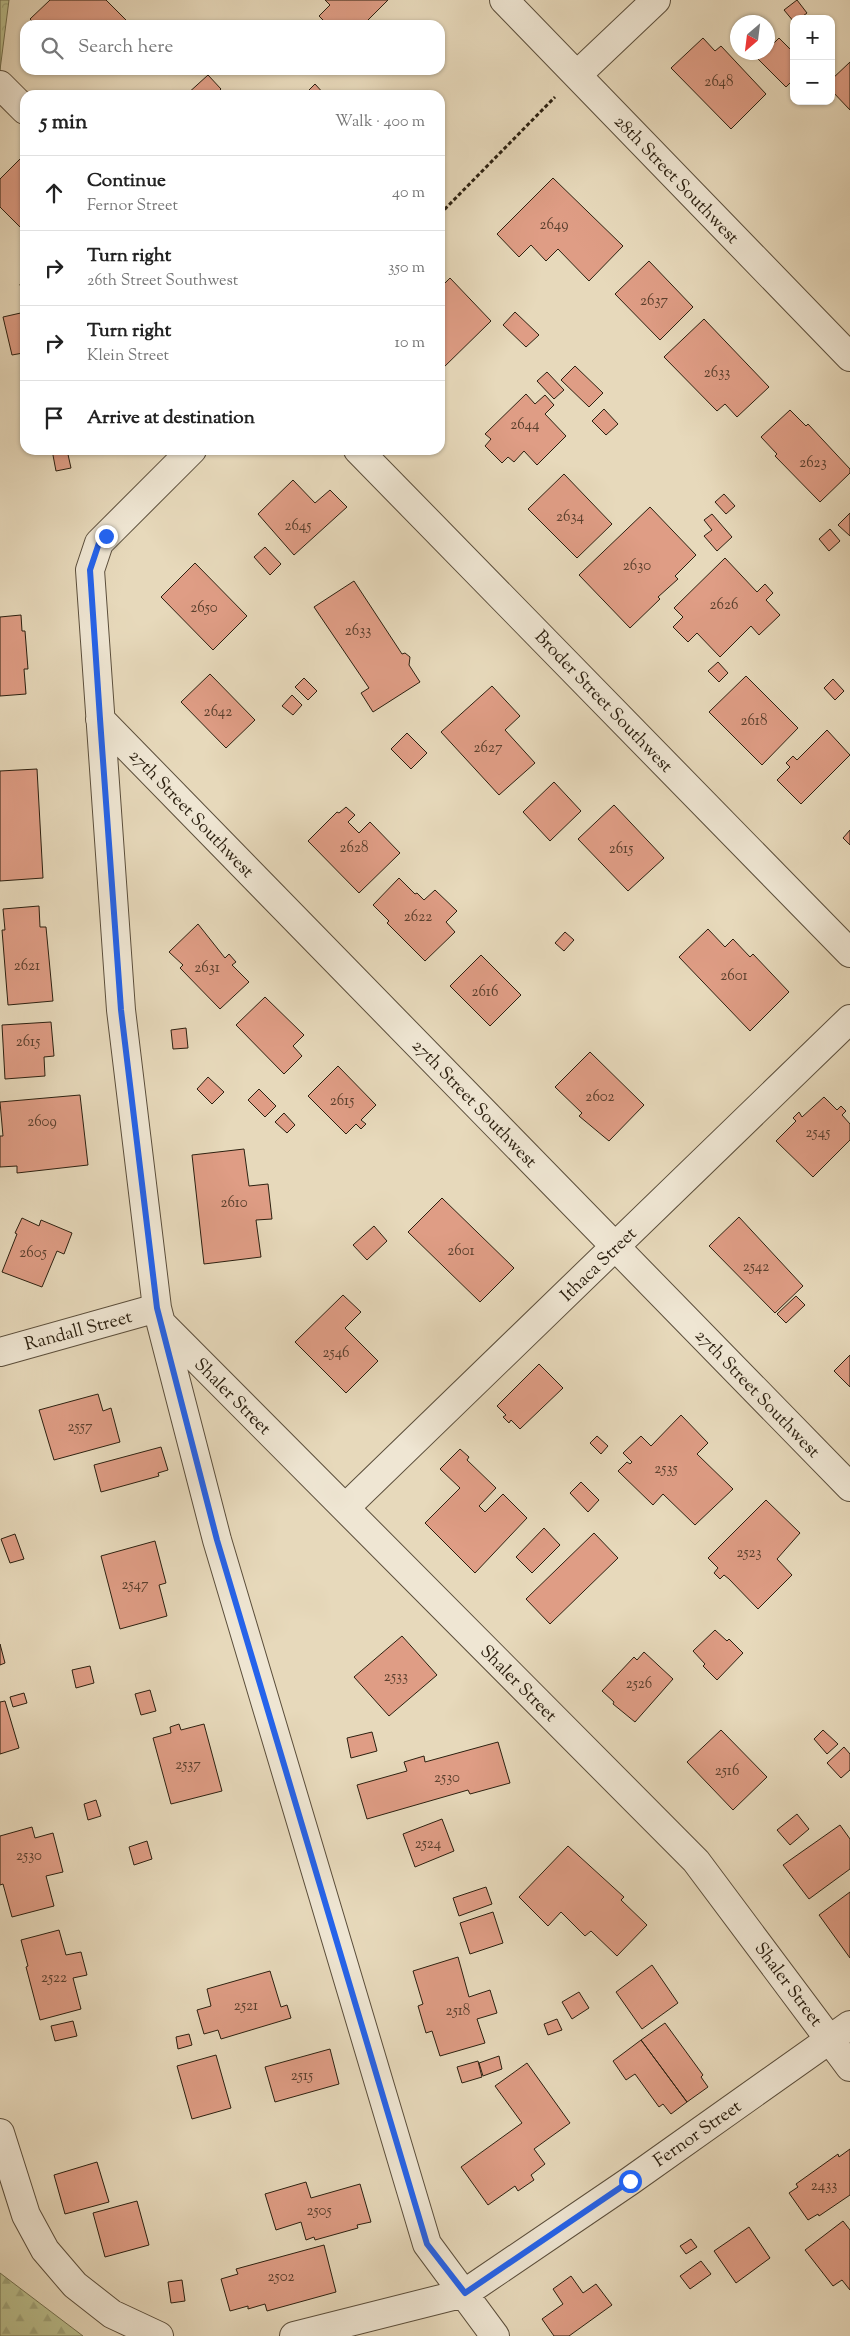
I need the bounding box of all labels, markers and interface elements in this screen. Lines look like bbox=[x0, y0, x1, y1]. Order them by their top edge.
north arrow bbox=[730, 15, 775, 60]
map controls bbox=[790, 15, 835, 105]
button: + bbox=[790, 15, 835, 60]
search box bbox=[20, 20, 445, 75]
icon: search bbox=[38, 34, 66, 62]
text: Search here bbox=[78, 34, 173, 61]
button: − bbox=[790, 60, 835, 105]
house number: 2648 bbox=[704, 72, 734, 93]
text: 5 min bbox=[40, 108, 87, 138]
street label: 28th Street Southwest bbox=[607, 110, 744, 251]
text: Walk · 400 m bbox=[335, 111, 425, 134]
text: Continue bbox=[87, 168, 166, 195]
icon: ahead bbox=[40, 179, 68, 207]
text: 40 m bbox=[392, 182, 425, 205]
text: Fernor Street bbox=[87, 195, 178, 218]
house number: 2649 bbox=[540, 215, 568, 236]
text: Turn right bbox=[87, 243, 171, 270]
icon: right bbox=[40, 254, 68, 282]
text: 350 m bbox=[388, 257, 425, 280]
text: 26th Street Southwest bbox=[87, 270, 238, 293]
house number: 2637 bbox=[640, 291, 669, 312]
text: Turn right bbox=[87, 318, 171, 345]
icon: right bbox=[40, 329, 68, 357]
text: 10 m bbox=[395, 332, 425, 355]
text: Klein Street bbox=[87, 345, 169, 368]
house number: 2633 bbox=[704, 363, 730, 384]
icon: arrive bbox=[40, 404, 68, 432]
text: Arrive at destination bbox=[87, 405, 255, 432]
house number: 2644 bbox=[510, 415, 540, 436]
house number: 2623 bbox=[799, 453, 827, 474]
house number: 2634 bbox=[556, 507, 584, 528]
house number: 2645 bbox=[285, 516, 311, 537]
route end bbox=[95, 525, 118, 548]
house number: 2630 bbox=[623, 556, 651, 577]
house number: 2626 bbox=[710, 595, 738, 616]
house number: 2650 bbox=[190, 598, 218, 619]
house number: 2633 bbox=[345, 621, 371, 642]
street label: Broder Street Southwest bbox=[527, 625, 678, 779]
house number: 2642 bbox=[204, 702, 232, 723]
house number: 2618 bbox=[741, 711, 767, 732]
house number: 2627 bbox=[474, 738, 503, 759]
street label: 27th Street Southwest bbox=[122, 744, 259, 885]
house number: 2628 bbox=[340, 838, 368, 859]
house number: 2615 bbox=[609, 839, 633, 860]
house number: 2622 bbox=[404, 907, 432, 928]
house number: 2621 bbox=[14, 956, 40, 977]
house number: 2631 bbox=[194, 958, 220, 979]
house number: 2601 bbox=[720, 966, 748, 987]
house number: 2616 bbox=[472, 982, 498, 1003]
house number: 2615 bbox=[16, 1032, 40, 1053]
street label: 27th Street Southwest bbox=[405, 1034, 542, 1175]
house number: 2602 bbox=[585, 1087, 615, 1108]
house number: 2615 bbox=[330, 1091, 354, 1112]
house number: 2609 bbox=[27, 1112, 57, 1133]
house number: 2545 bbox=[806, 1123, 830, 1144]
house number: 2610 bbox=[220, 1193, 248, 1214]
street label: Ithaca Street bbox=[555, 1222, 643, 1309]
house number: 2601 bbox=[447, 1241, 475, 1262]
house number: 2605 bbox=[19, 1243, 47, 1264]
house number: 2542 bbox=[743, 1257, 769, 1278]
street label: Randall Street bbox=[22, 1305, 135, 1359]
street label: 27th Street Southwest bbox=[688, 1324, 825, 1465]
house number: 2546 bbox=[322, 1343, 350, 1364]
street label: Shaler Street bbox=[187, 1353, 276, 1442]
house number: 2557 bbox=[68, 1417, 93, 1438]
house number: 2535 bbox=[654, 1459, 678, 1480]
house number: 2523 bbox=[736, 1543, 762, 1564]
house number: 2547 bbox=[121, 1575, 149, 1596]
street label: Shaler Street bbox=[473, 1640, 562, 1729]
house number: 2533 bbox=[384, 1667, 408, 1688]
house number: 2526 bbox=[626, 1674, 652, 1695]
house number: 2537 bbox=[175, 1755, 201, 1776]
house number: 2516 bbox=[715, 1761, 739, 1782]
house number: 2530 bbox=[434, 1768, 460, 1789]
house number: 2524 bbox=[415, 1834, 442, 1855]
house number: 2530 bbox=[16, 1846, 42, 1867]
street label: Shaler Street bbox=[747, 1937, 828, 2033]
house number: 2522 bbox=[41, 1968, 67, 1989]
house number: 2521 bbox=[234, 1996, 258, 2017]
house number: 2518 bbox=[446, 2001, 470, 2022]
house number: 2515 bbox=[291, 2066, 313, 2087]
street label: Fernor Street bbox=[649, 2095, 747, 2175]
route start bbox=[619, 2170, 642, 2193]
house number: 2433 bbox=[811, 2176, 837, 2197]
house number: 2505 bbox=[306, 2201, 332, 2222]
house number: 2502 bbox=[268, 2267, 294, 2288]

